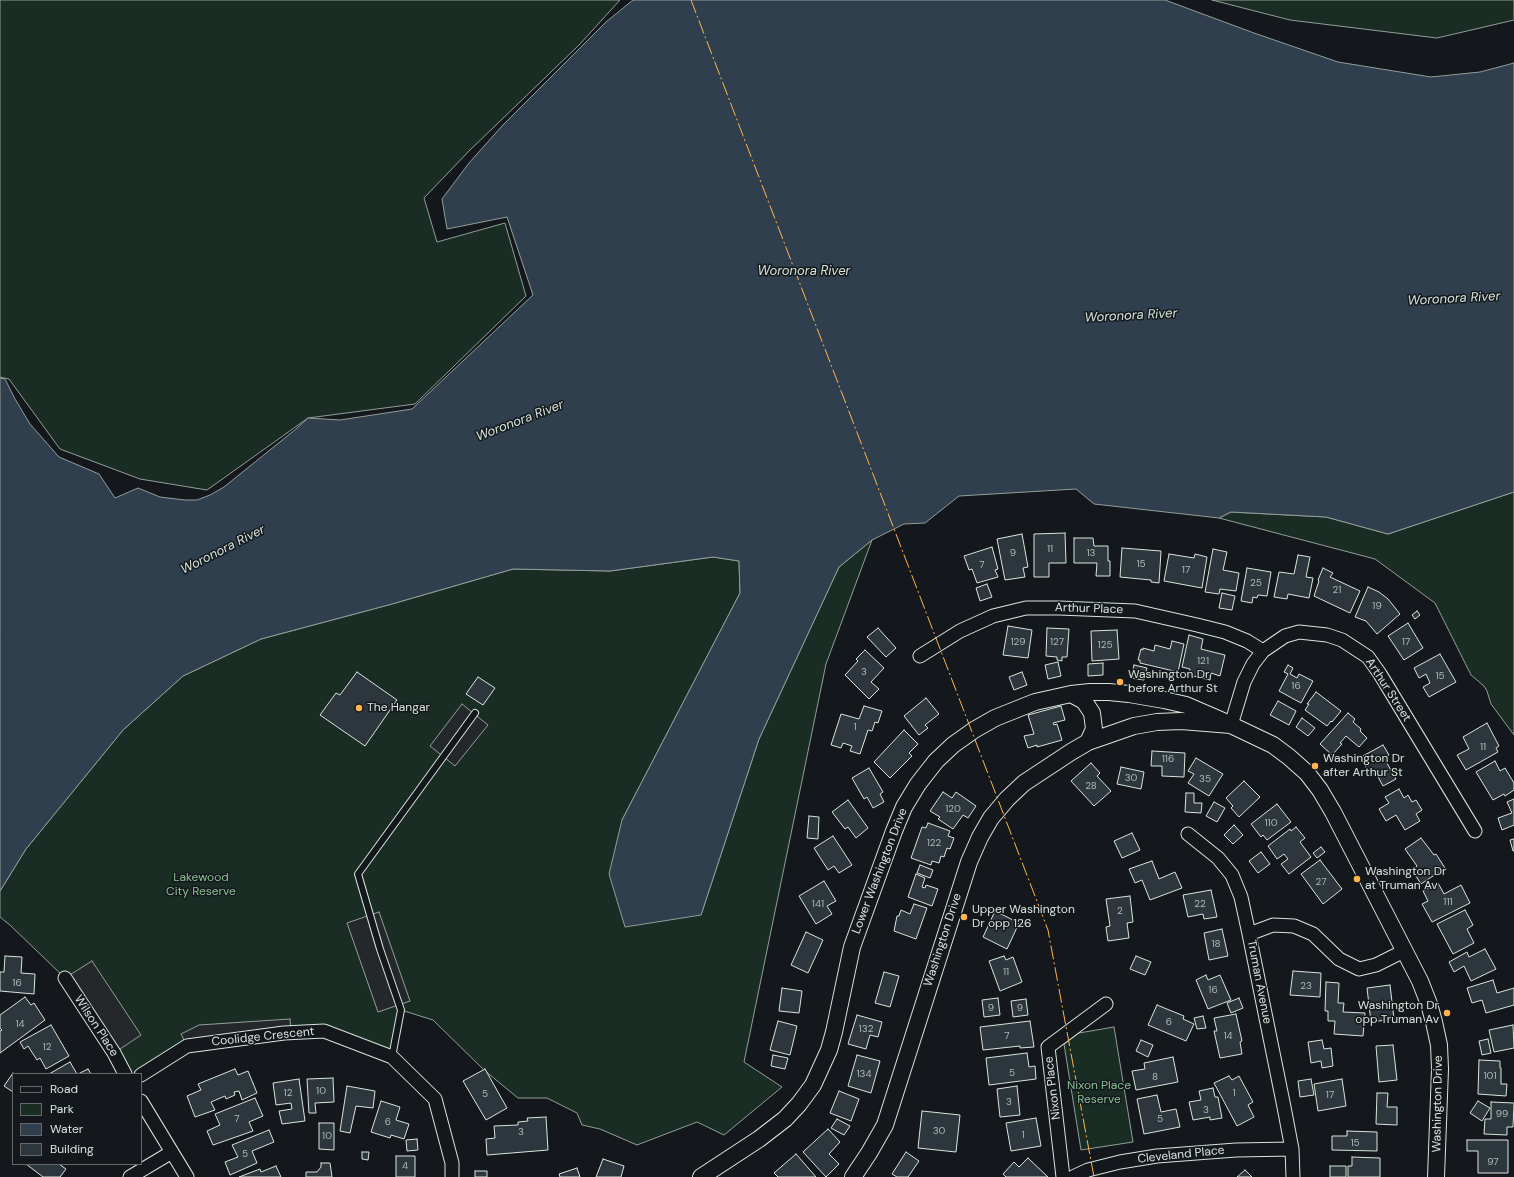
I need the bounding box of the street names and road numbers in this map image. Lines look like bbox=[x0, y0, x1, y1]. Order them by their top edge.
street label: Arthur Place bbox=[1055, 601, 1123, 617]
street label: Arthur Street bbox=[1362, 656, 1414, 724]
street label: Lower Washington Drive bbox=[849, 806, 911, 936]
street label: Washington Drive bbox=[921, 892, 965, 988]
street label: Truman Avenue bbox=[1244, 939, 1274, 1025]
street label: Wilson Place bbox=[71, 993, 121, 1059]
street label: Coolidge Crescent bbox=[211, 1024, 315, 1050]
street label: Nixon Place bbox=[1042, 1055, 1064, 1121]
street label: Washington Drive bbox=[1430, 1055, 1446, 1153]
street label: Cleveland Place bbox=[1137, 1143, 1225, 1167]

